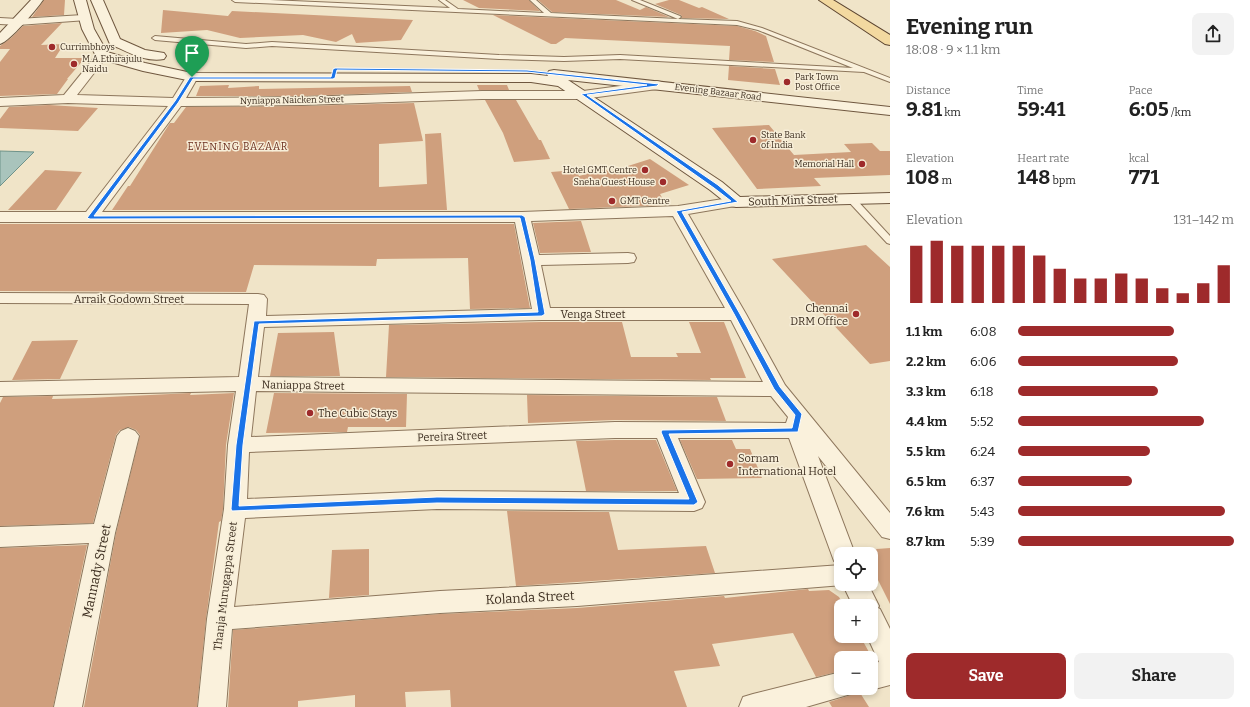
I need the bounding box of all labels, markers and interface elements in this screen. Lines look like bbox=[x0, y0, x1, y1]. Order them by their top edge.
text: Evening run bbox=[906, 13, 1033, 40]
button: share bbox=[1192, 13, 1234, 55]
pin bbox=[175, 36, 209, 77]
marker: Currimbhoys bbox=[47, 42, 57, 52]
place label: Currimbhoys bbox=[60, 42, 115, 52]
icon: arrive bbox=[181, 42, 203, 64]
text: 18:08 · 9 × 1.1 km bbox=[906, 42, 1000, 57]
place label: M.A.Ethirajulu Naidu bbox=[82, 54, 143, 74]
marker: M.A.Ethirajulu Naidu bbox=[69, 59, 79, 69]
place label: Park Town Post Office bbox=[795, 72, 840, 92]
marker: Park Town Post Office bbox=[782, 77, 792, 87]
street label: Evening Bazaar Road bbox=[674, 82, 763, 102]
text: Distance bbox=[906, 84, 951, 97]
text: Time bbox=[1017, 84, 1043, 97]
text: Pace bbox=[1129, 84, 1152, 97]
street label: Nyniappa Naicken Street bbox=[240, 94, 345, 106]
text: 9.81 bbox=[906, 97, 942, 121]
text: 59:41 bbox=[1017, 97, 1065, 121]
text: 6:05 bbox=[1129, 97, 1169, 121]
text: km bbox=[942, 106, 961, 119]
text: /km bbox=[1169, 106, 1191, 119]
place label: State Bank of India bbox=[761, 130, 806, 150]
marker: State Bank of India bbox=[748, 135, 758, 145]
district label: EVENING BAZAAR bbox=[188, 141, 288, 153]
text: Elevation bbox=[906, 152, 954, 165]
text: Heart rate bbox=[1017, 152, 1069, 165]
text: kcal bbox=[1129, 152, 1149, 165]
place label: Memorial Hall bbox=[795, 159, 854, 169]
marker: Memorial Hall bbox=[857, 159, 867, 169]
place label: Hotel GMT Centre bbox=[563, 165, 637, 175]
marker: Hotel GMT Centre bbox=[640, 165, 650, 175]
text: 108 bbox=[906, 165, 939, 189]
text: 148 bbox=[1017, 165, 1050, 189]
text: 771 bbox=[1129, 165, 1159, 189]
text: m bbox=[939, 174, 952, 187]
text: bpm bbox=[1050, 174, 1076, 187]
place label: Sneha Guest House bbox=[574, 177, 655, 187]
marker: Sneha Guest House bbox=[658, 177, 668, 187]
street label: South Mint Street bbox=[748, 192, 838, 209]
marker: GMT Centre bbox=[607, 196, 617, 206]
place label: GMT Centre bbox=[620, 196, 670, 206]
text: Elevation bbox=[906, 212, 963, 227]
text: 131–142 m bbox=[1174, 212, 1234, 227]
street label: Arraik Godown Street bbox=[74, 293, 184, 306]
place label: Chennai DRM Office bbox=[790, 302, 849, 328]
street label: Venga Street bbox=[560, 308, 626, 321]
marker: Chennai DRM Office bbox=[851, 309, 861, 319]
text: 1.1 km bbox=[906, 324, 942, 339]
text: 6:08 bbox=[970, 324, 997, 339]
text: 2.2 km bbox=[906, 354, 946, 369]
text: 6:06 bbox=[970, 354, 996, 369]
street label: Naniappa Street bbox=[261, 378, 345, 393]
text: 3.3 km bbox=[906, 384, 946, 399]
text: 6:18 bbox=[970, 384, 993, 399]
place label: The Cubic Stays bbox=[318, 407, 397, 420]
marker: The Cubic Stays bbox=[305, 408, 315, 418]
text: 4.4 km bbox=[906, 414, 947, 429]
text: 5:52 bbox=[970, 414, 993, 429]
street label: Pereira Street bbox=[417, 429, 487, 444]
text: 5.5 km bbox=[906, 444, 945, 459]
text: 6:24 bbox=[970, 444, 995, 459]
place label: Sornam International Hotel bbox=[738, 452, 836, 478]
marker: Sornam International Hotel bbox=[725, 459, 735, 469]
text: 6.5 km bbox=[906, 474, 946, 489]
text: 6:37 bbox=[970, 474, 994, 489]
text: 7.6 km bbox=[906, 504, 944, 519]
text: 5:43 bbox=[970, 504, 995, 519]
street label: Thanja Murugappa Street bbox=[211, 521, 240, 651]
street label: Mannady Street bbox=[79, 522, 114, 619]
text: 8.7 km bbox=[906, 534, 945, 549]
text: 5:39 bbox=[970, 534, 995, 549]
map controls bbox=[834, 547, 878, 695]
button: locate bbox=[834, 547, 878, 591]
street label: Kolanda Street bbox=[485, 588, 575, 607]
button: + bbox=[834, 599, 878, 643]
button: − bbox=[834, 651, 878, 695]
button: Save bbox=[906, 653, 1066, 699]
button: Share bbox=[1074, 653, 1234, 699]

